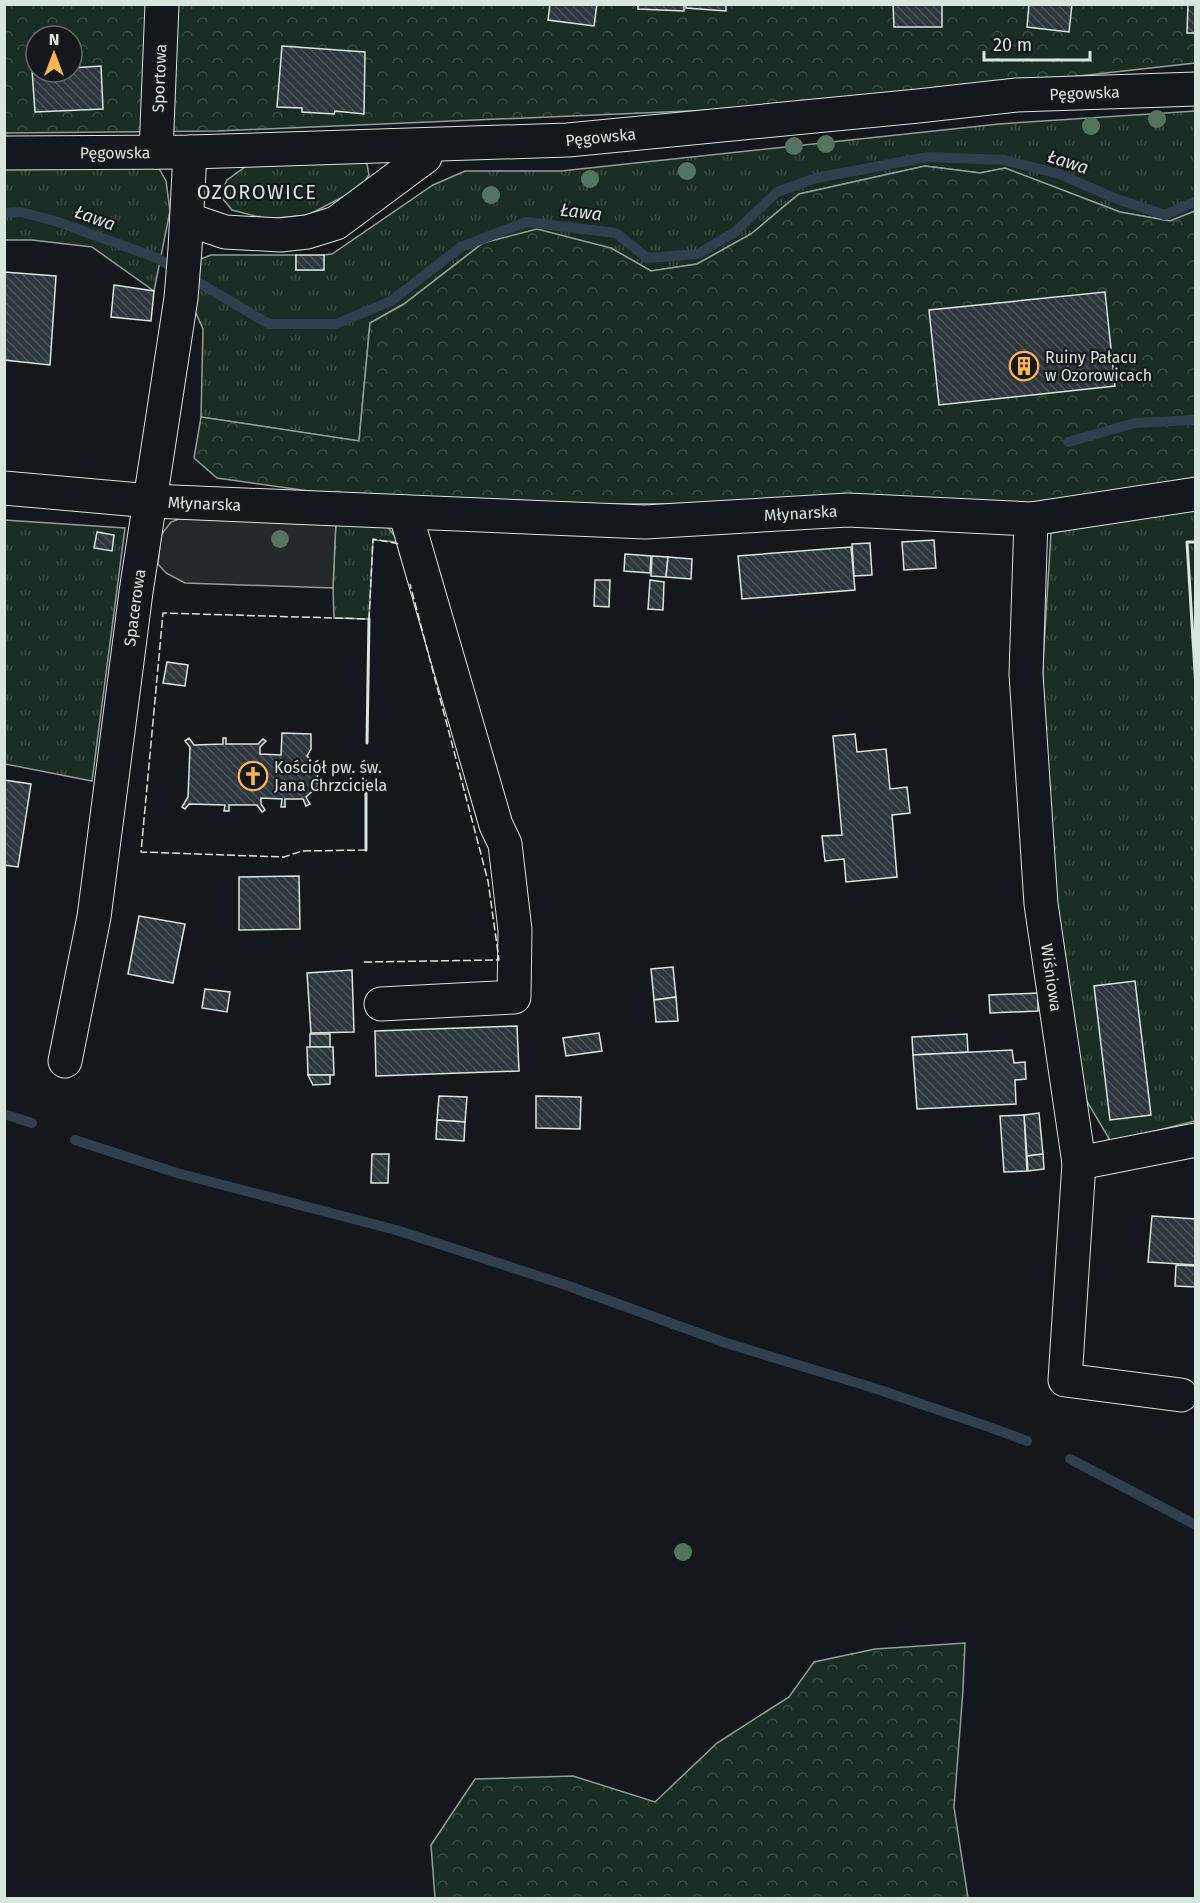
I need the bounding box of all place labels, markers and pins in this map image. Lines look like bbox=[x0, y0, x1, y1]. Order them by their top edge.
place label: Ruiny Pałacu w Ozorowicach bbox=[1045, 348, 1152, 385]
building icon: Ruiny Pałacu w Ozorowicach bbox=[1008, 350, 1040, 382]
place label: Kościół pw. św. Jana Chrzciciela bbox=[274, 758, 387, 795]
church icon: Kościół pw. św. Jana Chrzciciela bbox=[237, 760, 269, 792]

